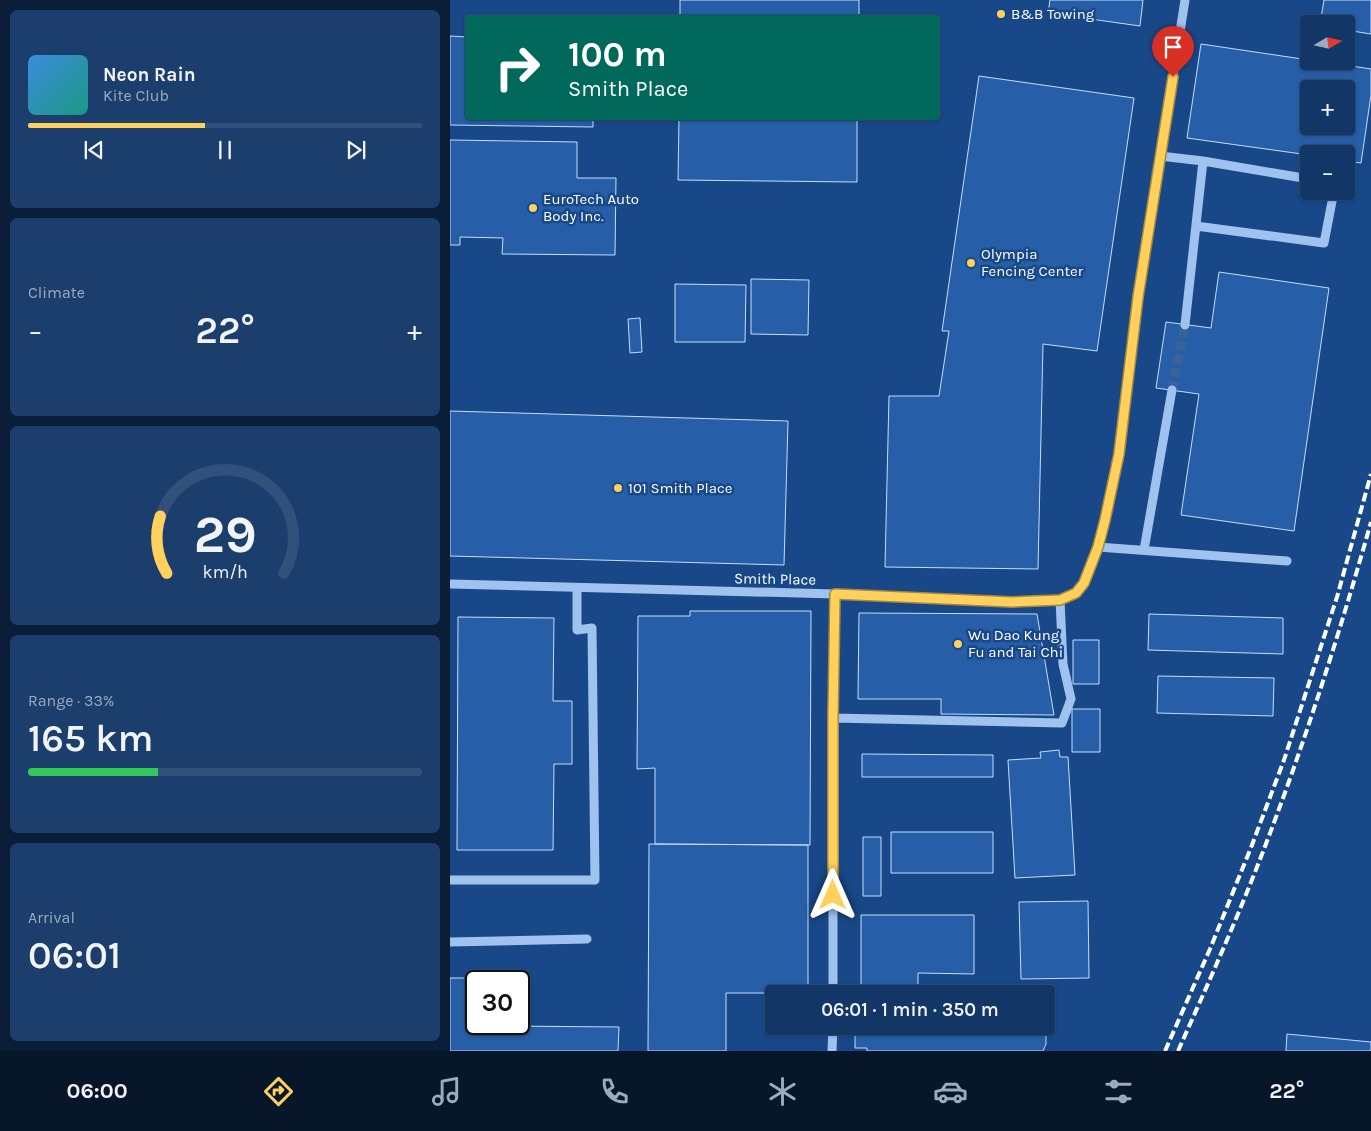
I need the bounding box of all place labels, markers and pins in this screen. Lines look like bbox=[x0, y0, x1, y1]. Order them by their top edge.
place label: B&B Towing bbox=[1011, 5, 1095, 23]
marker: B&B Towing bbox=[995, 8, 1007, 20]
pin bbox=[1152, 26, 1194, 77]
place label: EuroTech Auto Body Inc. bbox=[543, 190, 639, 225]
marker: EuroTech Auto Body Inc. bbox=[527, 202, 539, 214]
place label: Olympia Fencing Center bbox=[981, 245, 1084, 280]
marker: Olympia Fencing Center bbox=[965, 257, 977, 269]
place label: 101 Smith Place bbox=[628, 479, 732, 497]
marker: 101 Smith Place bbox=[612, 482, 624, 494]
place label: Wu Dao Kung Fu and Tai Chi bbox=[968, 626, 1063, 661]
marker: Wu Dao Kung Fu and Tai Chi bbox=[952, 638, 964, 650]

